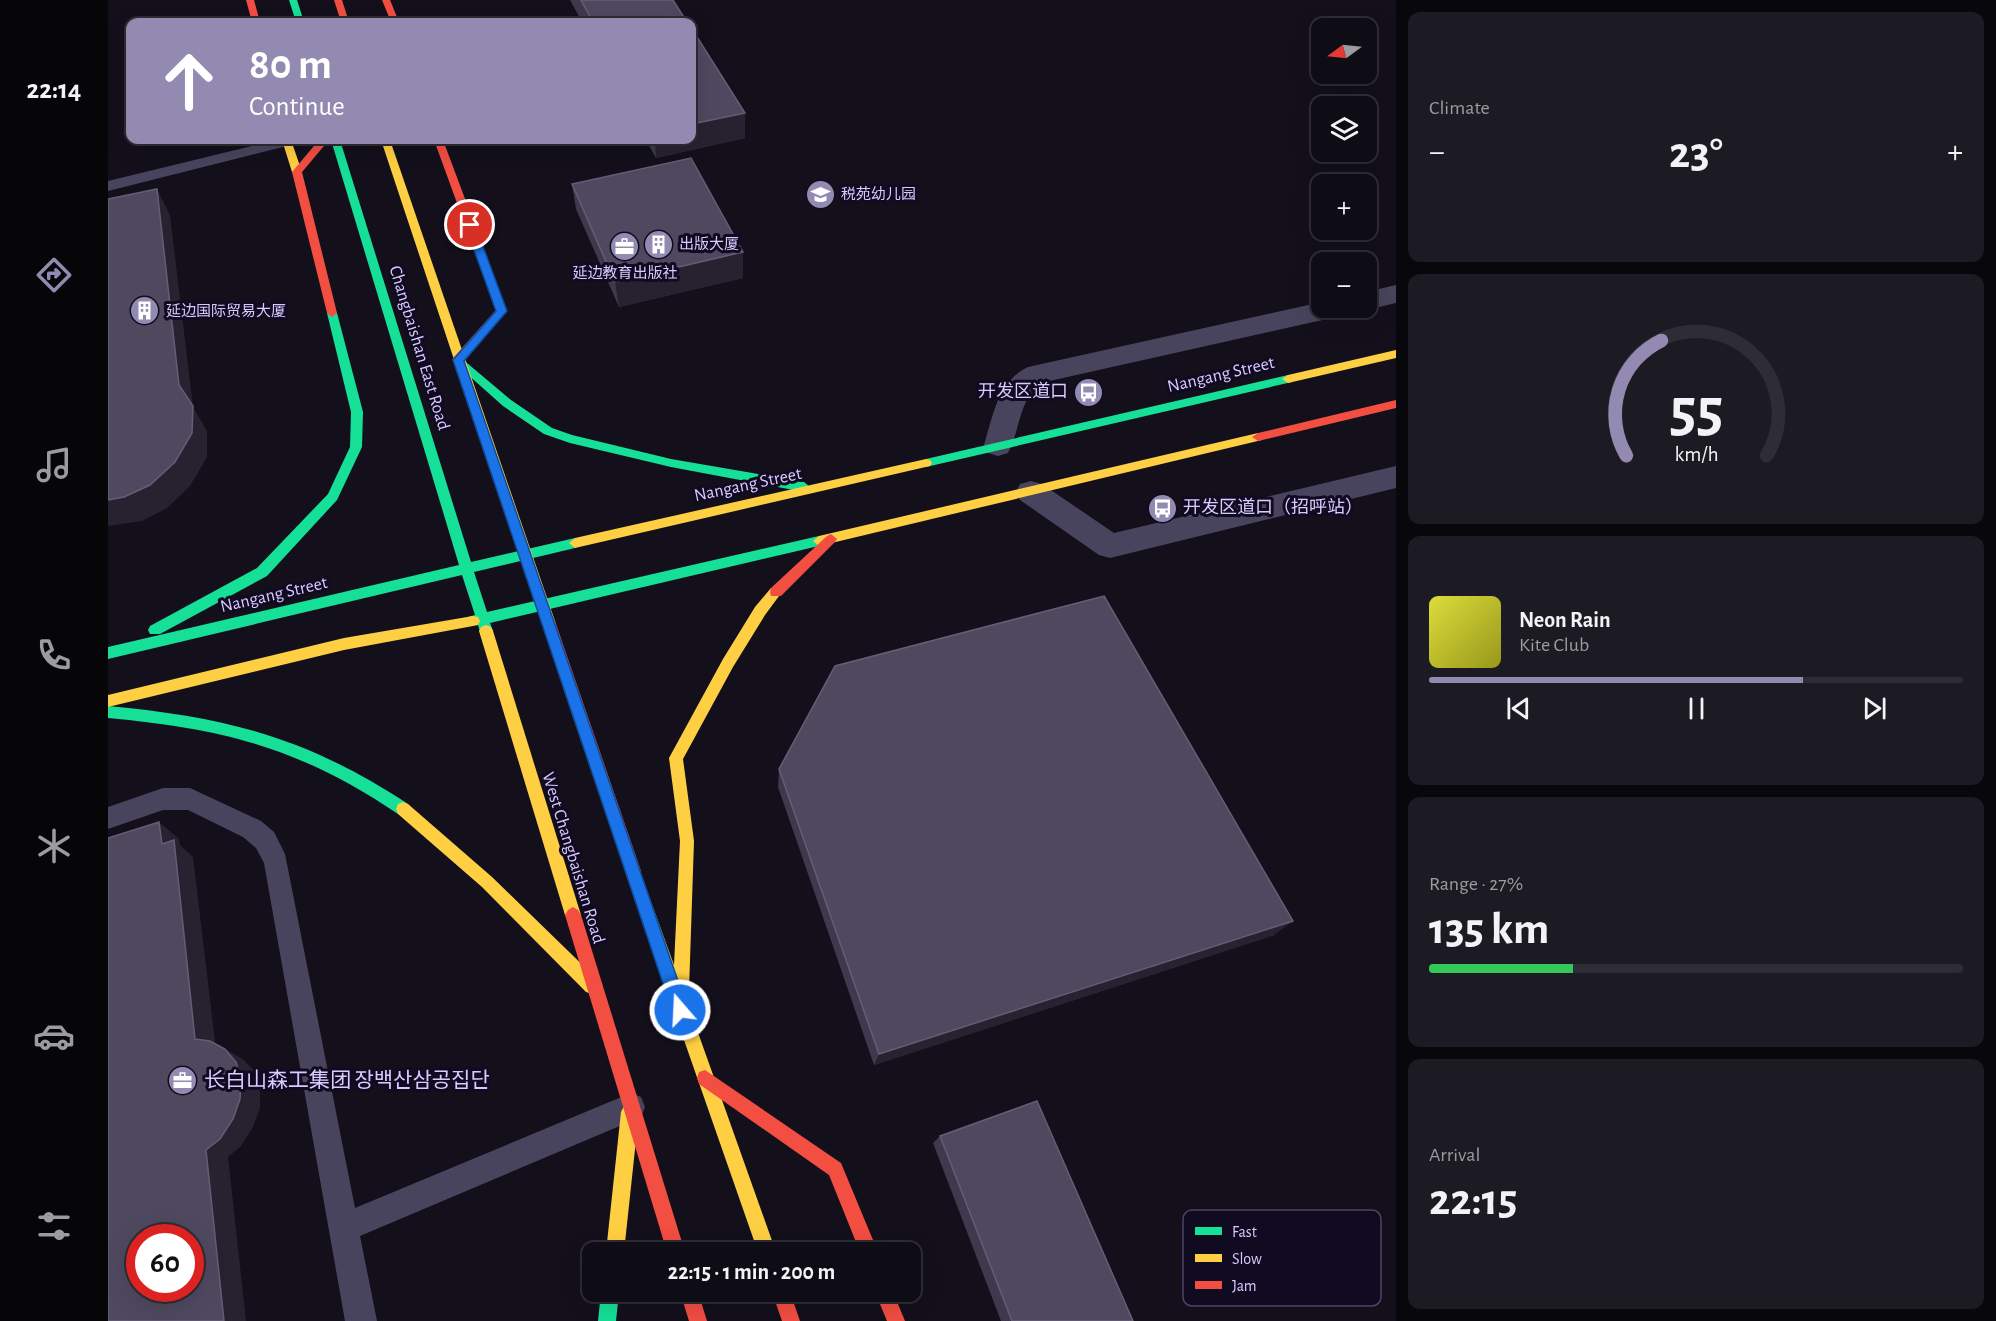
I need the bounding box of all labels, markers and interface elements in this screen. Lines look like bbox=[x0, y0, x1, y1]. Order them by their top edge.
north arrow bbox=[1311, 18, 1377, 84]
map controls bbox=[1311, 18, 1377, 318]
icon: ahead bbox=[150, 42, 228, 120]
text: 80 m bbox=[249, 44, 332, 86]
text: 22:14 bbox=[27, 76, 81, 103]
text: Continue bbox=[249, 93, 345, 120]
button: layers bbox=[1311, 96, 1377, 162]
text: Climate bbox=[1429, 98, 1490, 118]
text: 23° bbox=[1669, 131, 1723, 176]
text: − bbox=[1429, 136, 1445, 169]
text: + bbox=[1947, 136, 1963, 169]
button: + bbox=[1311, 174, 1377, 240]
school or university icon: 税苑幼儿园 bbox=[804, 178, 836, 210]
place label: 税苑幼儿园 bbox=[841, 186, 916, 202]
pin bbox=[444, 199, 495, 250]
icon: arrive bbox=[453, 208, 486, 241]
building icon: 出版大厦 bbox=[642, 228, 674, 260]
office icon: 延边教育出版社 bbox=[609, 230, 641, 262]
place label: 出版大厦 bbox=[679, 236, 739, 252]
button: − bbox=[1311, 252, 1377, 318]
icon: directions bbox=[33, 254, 75, 296]
street label: Changbaishan East Road bbox=[385, 264, 453, 432]
place label: 延边教育出版社 bbox=[572, 265, 678, 281]
building icon: 延边国际贸易大厦 bbox=[129, 295, 161, 327]
place label: 延边国际贸易大厦 bbox=[166, 303, 286, 319]
street label: Nangang Street bbox=[1166, 354, 1277, 396]
bus stop icon: 开发区道口 bbox=[1073, 376, 1105, 408]
text: 55 bbox=[1669, 380, 1723, 442]
place label: 开发区道口 bbox=[978, 381, 1068, 401]
icon: music bbox=[33, 444, 75, 486]
text: km/h bbox=[1674, 444, 1718, 465]
street label: Nangang Street bbox=[693, 465, 804, 505]
bus stop icon: 开发区道口（招呼站） bbox=[1146, 492, 1178, 524]
place label: 开发区道口（招呼站） bbox=[1183, 497, 1363, 517]
street label: Nangang Street bbox=[219, 574, 330, 616]
text: Neon Rain bbox=[1519, 609, 1611, 631]
icon: phone bbox=[33, 634, 75, 676]
text: Kite Club bbox=[1519, 635, 1589, 655]
icon: previous bbox=[1502, 692, 1535, 725]
icon: pause bbox=[1680, 692, 1713, 725]
icon: next bbox=[1858, 692, 1891, 725]
street label: West Changbaishan Road bbox=[538, 770, 608, 946]
icon: climate bbox=[33, 825, 75, 867]
text: Range · 27% bbox=[1429, 874, 1523, 894]
text: 135 km bbox=[1429, 907, 1549, 952]
position arrow bbox=[648, 978, 712, 1042]
icon: car bbox=[33, 1015, 75, 1057]
office icon: 长白山森工集团 장백산삼공집단 bbox=[167, 1064, 199, 1096]
place label: 长白山森工集团 장백산삼공집단 bbox=[204, 1069, 490, 1091]
text: Arrival bbox=[1429, 1145, 1480, 1165]
text: 22:15 bbox=[1429, 1178, 1517, 1223]
icon: filters bbox=[33, 1205, 75, 1247]
legend bbox=[1183, 1210, 1381, 1306]
speed limit sign: 60 bbox=[126, 1224, 204, 1302]
text: Fast bbox=[1232, 1224, 1257, 1240]
text: Slow bbox=[1232, 1251, 1262, 1267]
text: 22:15 · 1 min · 200 m bbox=[668, 1261, 835, 1283]
text: Jam bbox=[1232, 1278, 1257, 1294]

